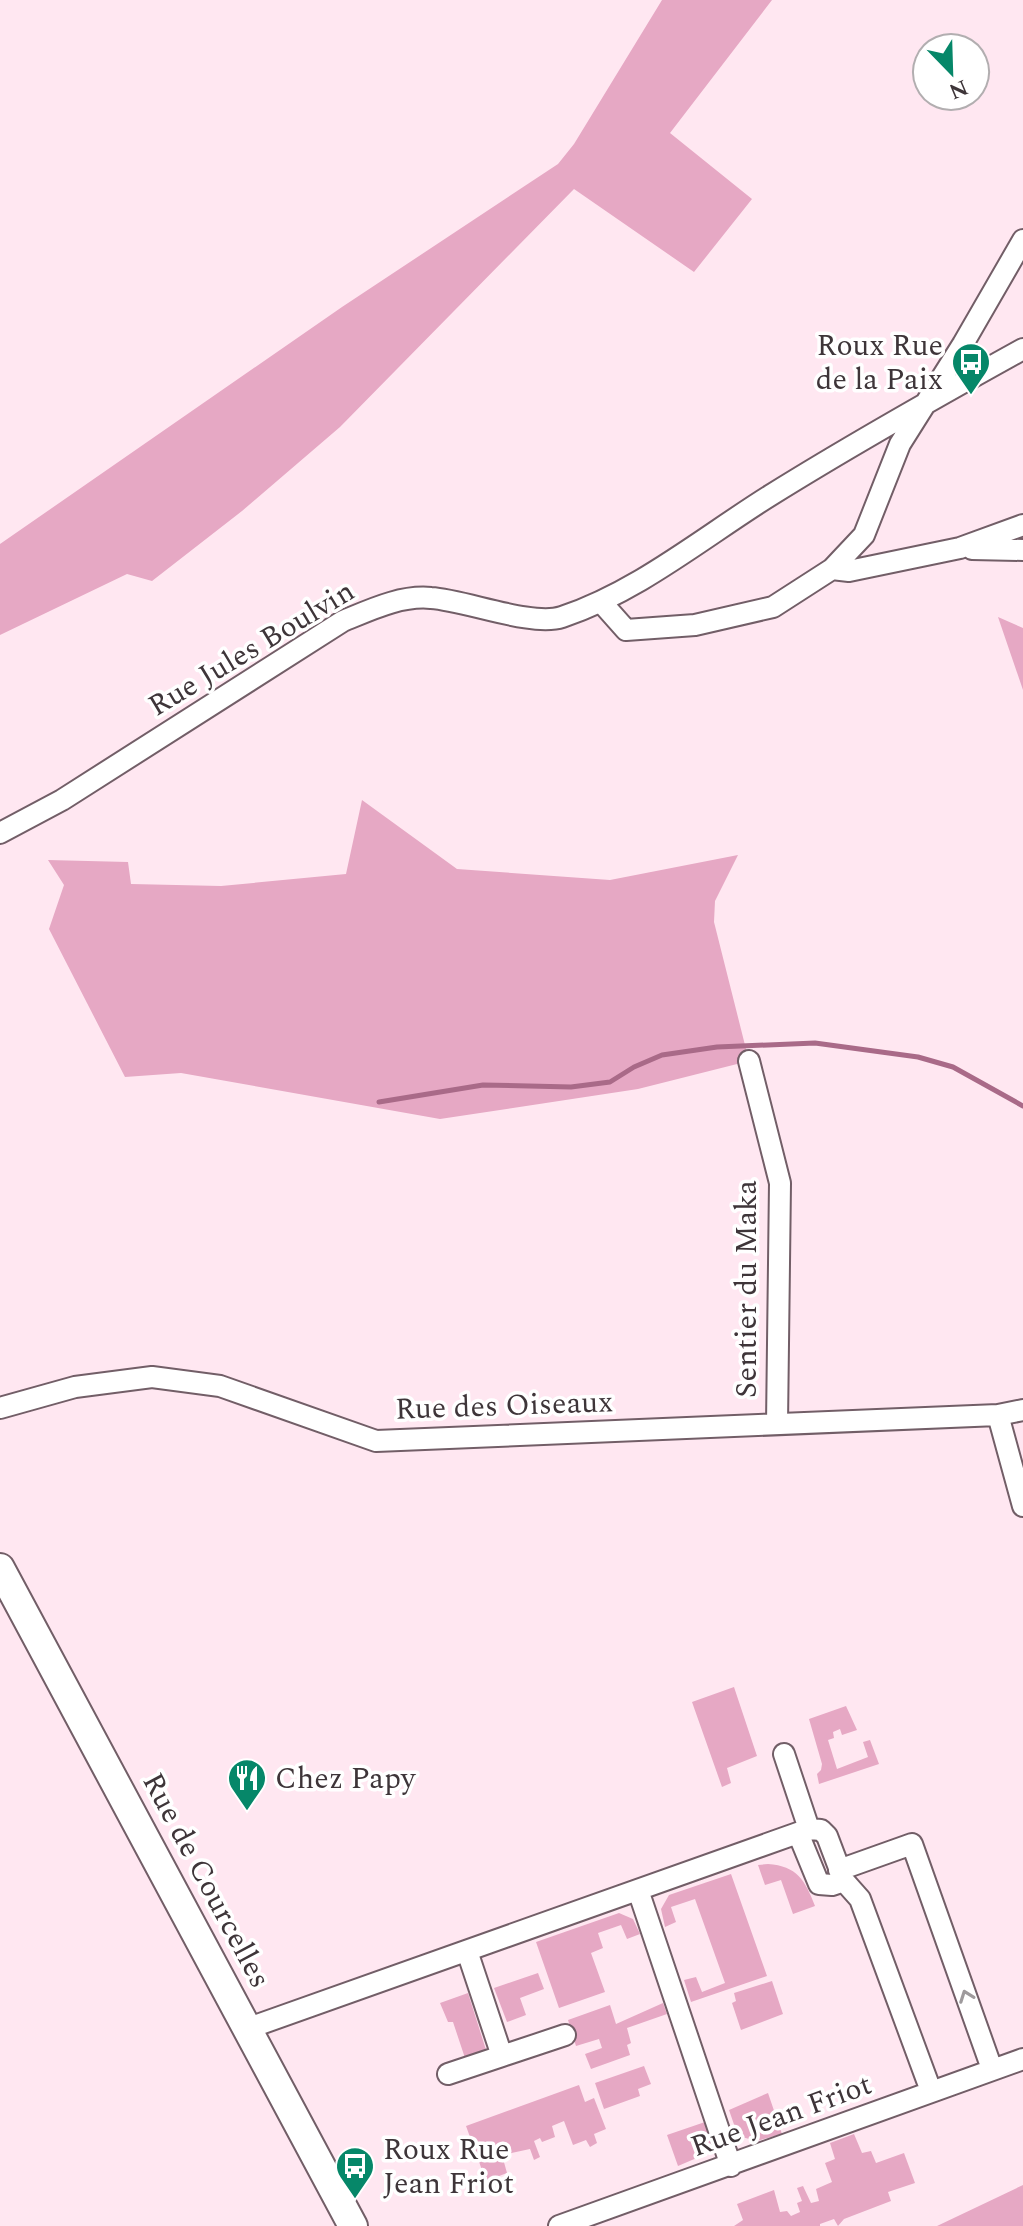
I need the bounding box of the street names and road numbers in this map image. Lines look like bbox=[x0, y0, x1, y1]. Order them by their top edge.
street label: Rue Jules Boulvin bbox=[139, 569, 364, 729]
street label: Sentier du Maka bbox=[724, 1180, 770, 1398]
street label: Rue des Oiseaux bbox=[394, 1379, 614, 1433]
street label: Rue de Courcelles bbox=[130, 1765, 282, 1996]
street label: Rue Jean Friot bbox=[684, 2062, 878, 2170]

